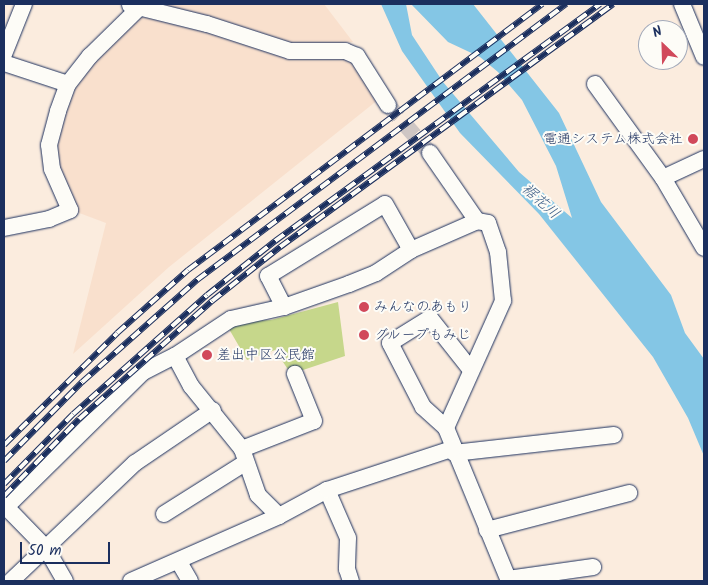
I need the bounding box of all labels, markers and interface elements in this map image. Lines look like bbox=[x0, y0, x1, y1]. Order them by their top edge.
north arrow bbox=[638, 20, 688, 70]
text: N bbox=[649, 20, 666, 44]
place label: 電通システム株式会社 bbox=[543, 131, 683, 147]
marker: 電通システム株式会社 bbox=[687, 133, 699, 145]
water label: 裾花川 bbox=[517, 180, 563, 224]
place label: みんなのあもり bbox=[374, 299, 472, 315]
marker: みんなのあもり bbox=[358, 301, 370, 313]
place label: グループもみじ bbox=[374, 327, 473, 343]
marker: グループもみじ bbox=[358, 329, 370, 341]
place label: 差出中区公民館 bbox=[217, 347, 315, 363]
marker: 差出中区公民館 bbox=[201, 349, 213, 361]
scale bar bbox=[22, 532, 112, 564]
text: 50 m bbox=[28, 539, 62, 563]

